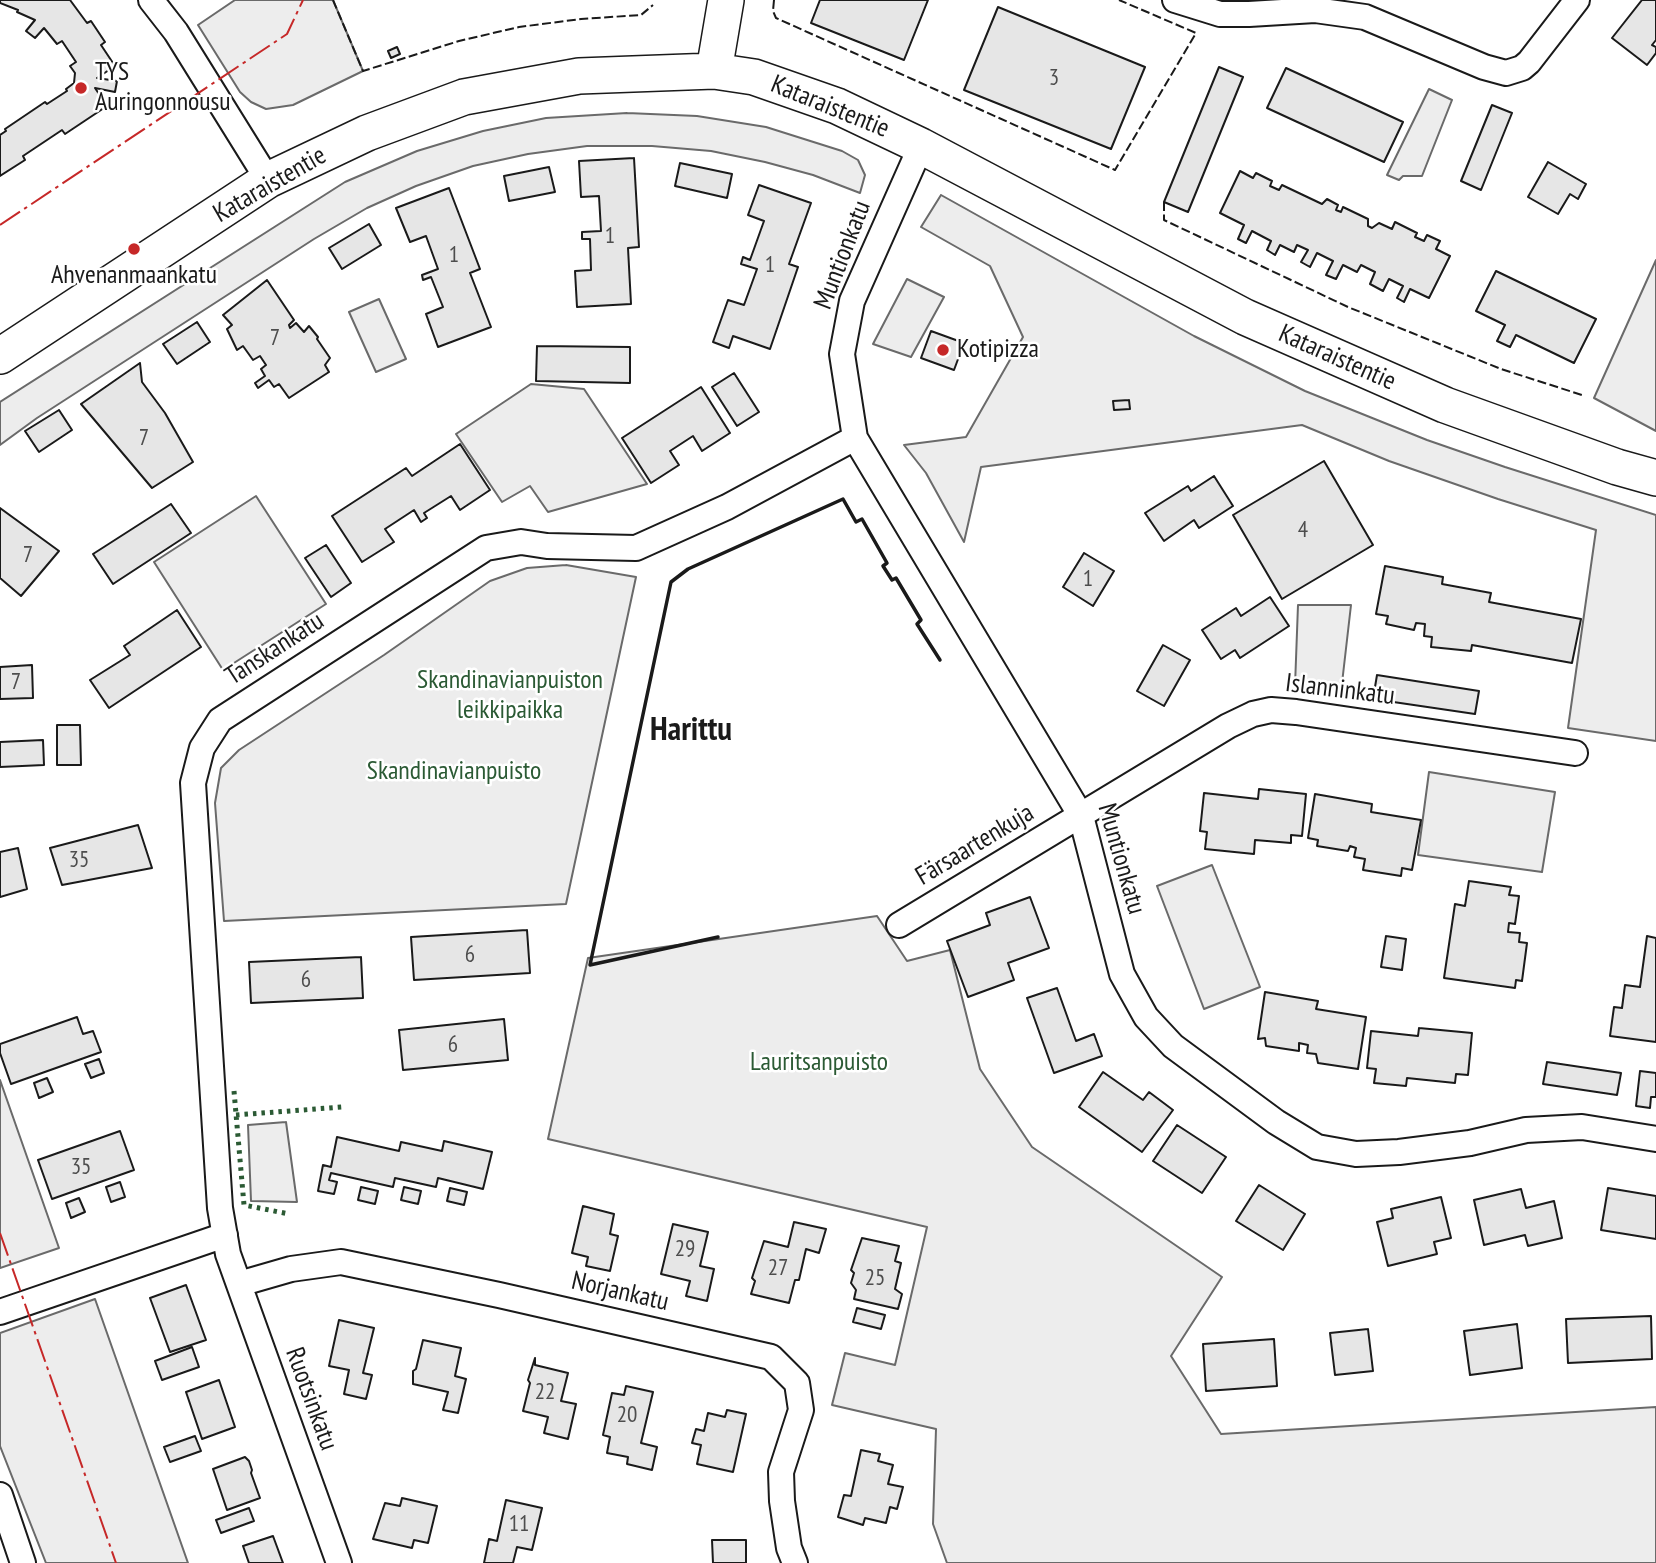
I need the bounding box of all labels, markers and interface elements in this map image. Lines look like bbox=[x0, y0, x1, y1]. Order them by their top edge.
place label: TYS Auringonnousu bbox=[95, 57, 231, 119]
house number: 3 bbox=[1049, 64, 1059, 92]
street label: Kataraistentie bbox=[766, 69, 894, 145]
marker: TYS Auringonnousu bbox=[73, 80, 89, 96]
street label: Kataraistentie bbox=[208, 140, 332, 230]
street label: Muntionkatu bbox=[808, 196, 878, 314]
house number: 1 bbox=[605, 222, 615, 250]
marker: Ahvenanmaankatu bbox=[126, 241, 142, 257]
house number: 1 bbox=[449, 241, 459, 269]
house number: 1 bbox=[765, 251, 775, 279]
place label: Ahvenanmaankatu bbox=[51, 260, 217, 292]
street label: Kataraistentie bbox=[1274, 318, 1400, 398]
house number: 7 bbox=[270, 324, 280, 352]
place label: Kotipizza bbox=[957, 334, 1039, 366]
marker: Kotipizza bbox=[935, 342, 951, 358]
house number: 7 bbox=[139, 424, 149, 452]
house number: 4 bbox=[1298, 516, 1308, 544]
house number: 7 bbox=[23, 541, 33, 569]
house number: 1 bbox=[1083, 565, 1093, 593]
street label: Tanskankatu bbox=[220, 606, 330, 692]
park label: Skandinavianpuiston leikkipaikka bbox=[417, 665, 603, 726]
house number: 7 bbox=[11, 668, 21, 696]
street label: Islanninkatu bbox=[1283, 668, 1397, 712]
district label: Harittu bbox=[650, 711, 732, 751]
park label: Skandinavianpuisto bbox=[367, 756, 541, 788]
street label: Färsaartenkuja bbox=[910, 798, 1040, 892]
street label: Muntionkatu bbox=[1090, 800, 1152, 918]
house number: 35 bbox=[69, 846, 89, 874]
house number: 6 bbox=[465, 941, 475, 969]
house number: 6 bbox=[301, 966, 311, 994]
house number: 6 bbox=[448, 1031, 458, 1059]
park label: Lauritsanpuisto bbox=[750, 1047, 888, 1079]
house number: 35 bbox=[71, 1153, 91, 1181]
house number: 29 bbox=[675, 1235, 695, 1263]
house number: 27 bbox=[768, 1254, 788, 1282]
house number: 25 bbox=[865, 1264, 885, 1292]
street label: Norjankatu bbox=[568, 1266, 672, 1318]
street label: Ruotsinkatu bbox=[278, 1343, 344, 1455]
house number: 22 bbox=[535, 1378, 555, 1406]
house number: 20 bbox=[617, 1401, 637, 1429]
house number: 11 bbox=[509, 1510, 529, 1538]

